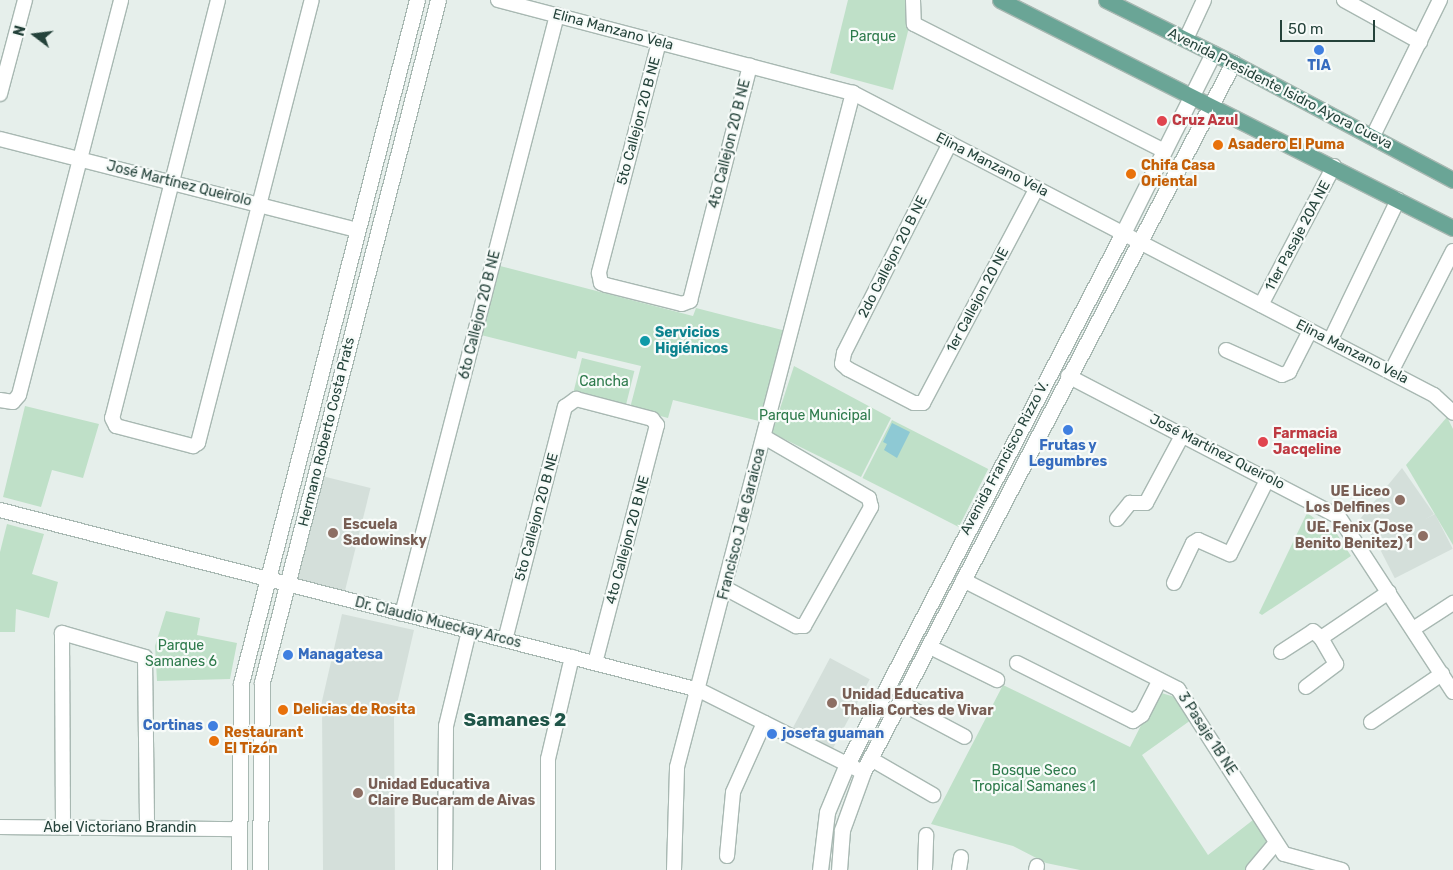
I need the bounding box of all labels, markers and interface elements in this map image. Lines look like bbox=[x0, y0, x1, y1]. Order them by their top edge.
street label: Elina Manzano Vela bbox=[551, 6, 675, 54]
north arrow bbox=[10, 10, 60, 60]
scale bar bbox=[1283, 10, 1378, 42]
text: 50 m bbox=[1288, 20, 1323, 38]
text: N bbox=[11, 24, 30, 38]
street label: Avenida Presidente Isidro Ayora Cueva bbox=[1165, 25, 1395, 153]
park label: Parque bbox=[850, 29, 896, 45]
marker: TIA bbox=[1313, 44, 1325, 56]
street label: 5to Callejon 20 B NE bbox=[614, 55, 664, 187]
place label: TIA bbox=[1307, 58, 1331, 74]
street label: 4to Callejon 20 B NE bbox=[706, 78, 754, 210]
place label: Cruz Azul bbox=[1172, 113, 1239, 129]
marker: Cruz Azul bbox=[1156, 115, 1168, 127]
street label: Elina Manzano Vela bbox=[933, 129, 1051, 201]
place label: Asadero El Puma bbox=[1228, 137, 1344, 153]
marker: Asadero El Puma bbox=[1212, 139, 1224, 151]
street label: José Martínez Queirolo bbox=[105, 158, 253, 210]
place label: Chifa Casa Oriental bbox=[1141, 158, 1215, 190]
marker: Chifa Casa Oriental bbox=[1125, 168, 1137, 180]
street label: 11er Pasaje 20A NE bbox=[1262, 178, 1334, 294]
street label: 2do Callejon 20 B NE bbox=[855, 193, 931, 321]
street label: 1er Callejon 20 NE bbox=[943, 245, 1013, 355]
street label: 6to Callejon 20 B NE bbox=[456, 249, 504, 381]
street label: Elina Manzano Vela bbox=[1293, 316, 1411, 388]
place label: Servicios Higiénicos bbox=[655, 325, 728, 358]
marker: Servicios Higiénicos bbox=[639, 335, 651, 347]
street label: Hermano Roberto Costa Prats bbox=[295, 336, 359, 528]
park label: Cancha bbox=[579, 374, 629, 390]
street label: Avenida Francisco Rizzo V. bbox=[957, 378, 1053, 538]
park label: Parque Municipal bbox=[759, 408, 871, 424]
street label: José Martínez Queirolo bbox=[1147, 411, 1287, 493]
marker: Frutas y Legumbres bbox=[1062, 424, 1074, 436]
place label: Farmacia Jacqeline bbox=[1273, 426, 1341, 458]
marker: Farmacia Jacqeline bbox=[1257, 436, 1269, 448]
place label: Frutas y Legumbres bbox=[1029, 438, 1107, 471]
street label: Francisco J de Garaicoa bbox=[715, 446, 769, 602]
street label: 5to Callejon 20 B NE bbox=[512, 451, 562, 583]
street label: 4to Callejon 20 B NE bbox=[603, 474, 653, 606]
place label: UE Liceo Los Delfines bbox=[1306, 484, 1390, 516]
marker: UE Liceo Los Delfines bbox=[1394, 494, 1406, 506]
place label: Escuela Sadowinsky bbox=[343, 517, 427, 550]
place label: UE. Fenix (Jose Benito Benitez) 1 bbox=[1295, 520, 1413, 552]
marker: Escuela Sadowinsky bbox=[327, 527, 339, 539]
marker: UE. Fenix (Jose Benito Benitez) 1 bbox=[1417, 530, 1429, 542]
street label: Dr. Claudio Mueckay Arcos bbox=[353, 594, 523, 652]
park label: Parque Samanes 6 bbox=[145, 638, 217, 670]
place label: Managatesa bbox=[298, 647, 383, 663]
marker: Managatesa bbox=[282, 649, 294, 661]
place label: Unidad Educativa Thalia Cortes de Vivar bbox=[842, 687, 994, 720]
street label: 3 Pasaje 1B NE bbox=[1174, 689, 1240, 779]
marker: Unidad Educativa Thalia Cortes de Vivar bbox=[826, 697, 838, 709]
place label: Delicias de Rosita bbox=[293, 702, 415, 718]
marker: Delicias de Rosita bbox=[277, 704, 289, 716]
district label: Samanes 2 bbox=[464, 709, 566, 731]
place label: Cortinas bbox=[143, 718, 203, 734]
marker: Cortinas bbox=[207, 720, 219, 732]
place label: Restaurant El Tizón bbox=[224, 725, 303, 758]
place label: josefa guaman bbox=[782, 726, 884, 742]
marker: josefa guaman bbox=[766, 728, 778, 740]
marker: Restaurant El Tizón bbox=[208, 735, 220, 747]
park label: Bosque Seco Tropical Samanes 1 bbox=[972, 763, 1096, 796]
place label: Unidad Educativa Claire Bucaram de Aivas bbox=[368, 777, 536, 810]
marker: Unidad Educativa Claire Bucaram de Aivas bbox=[352, 787, 364, 799]
street label: Abel Victoriano Brandin bbox=[43, 820, 197, 836]

